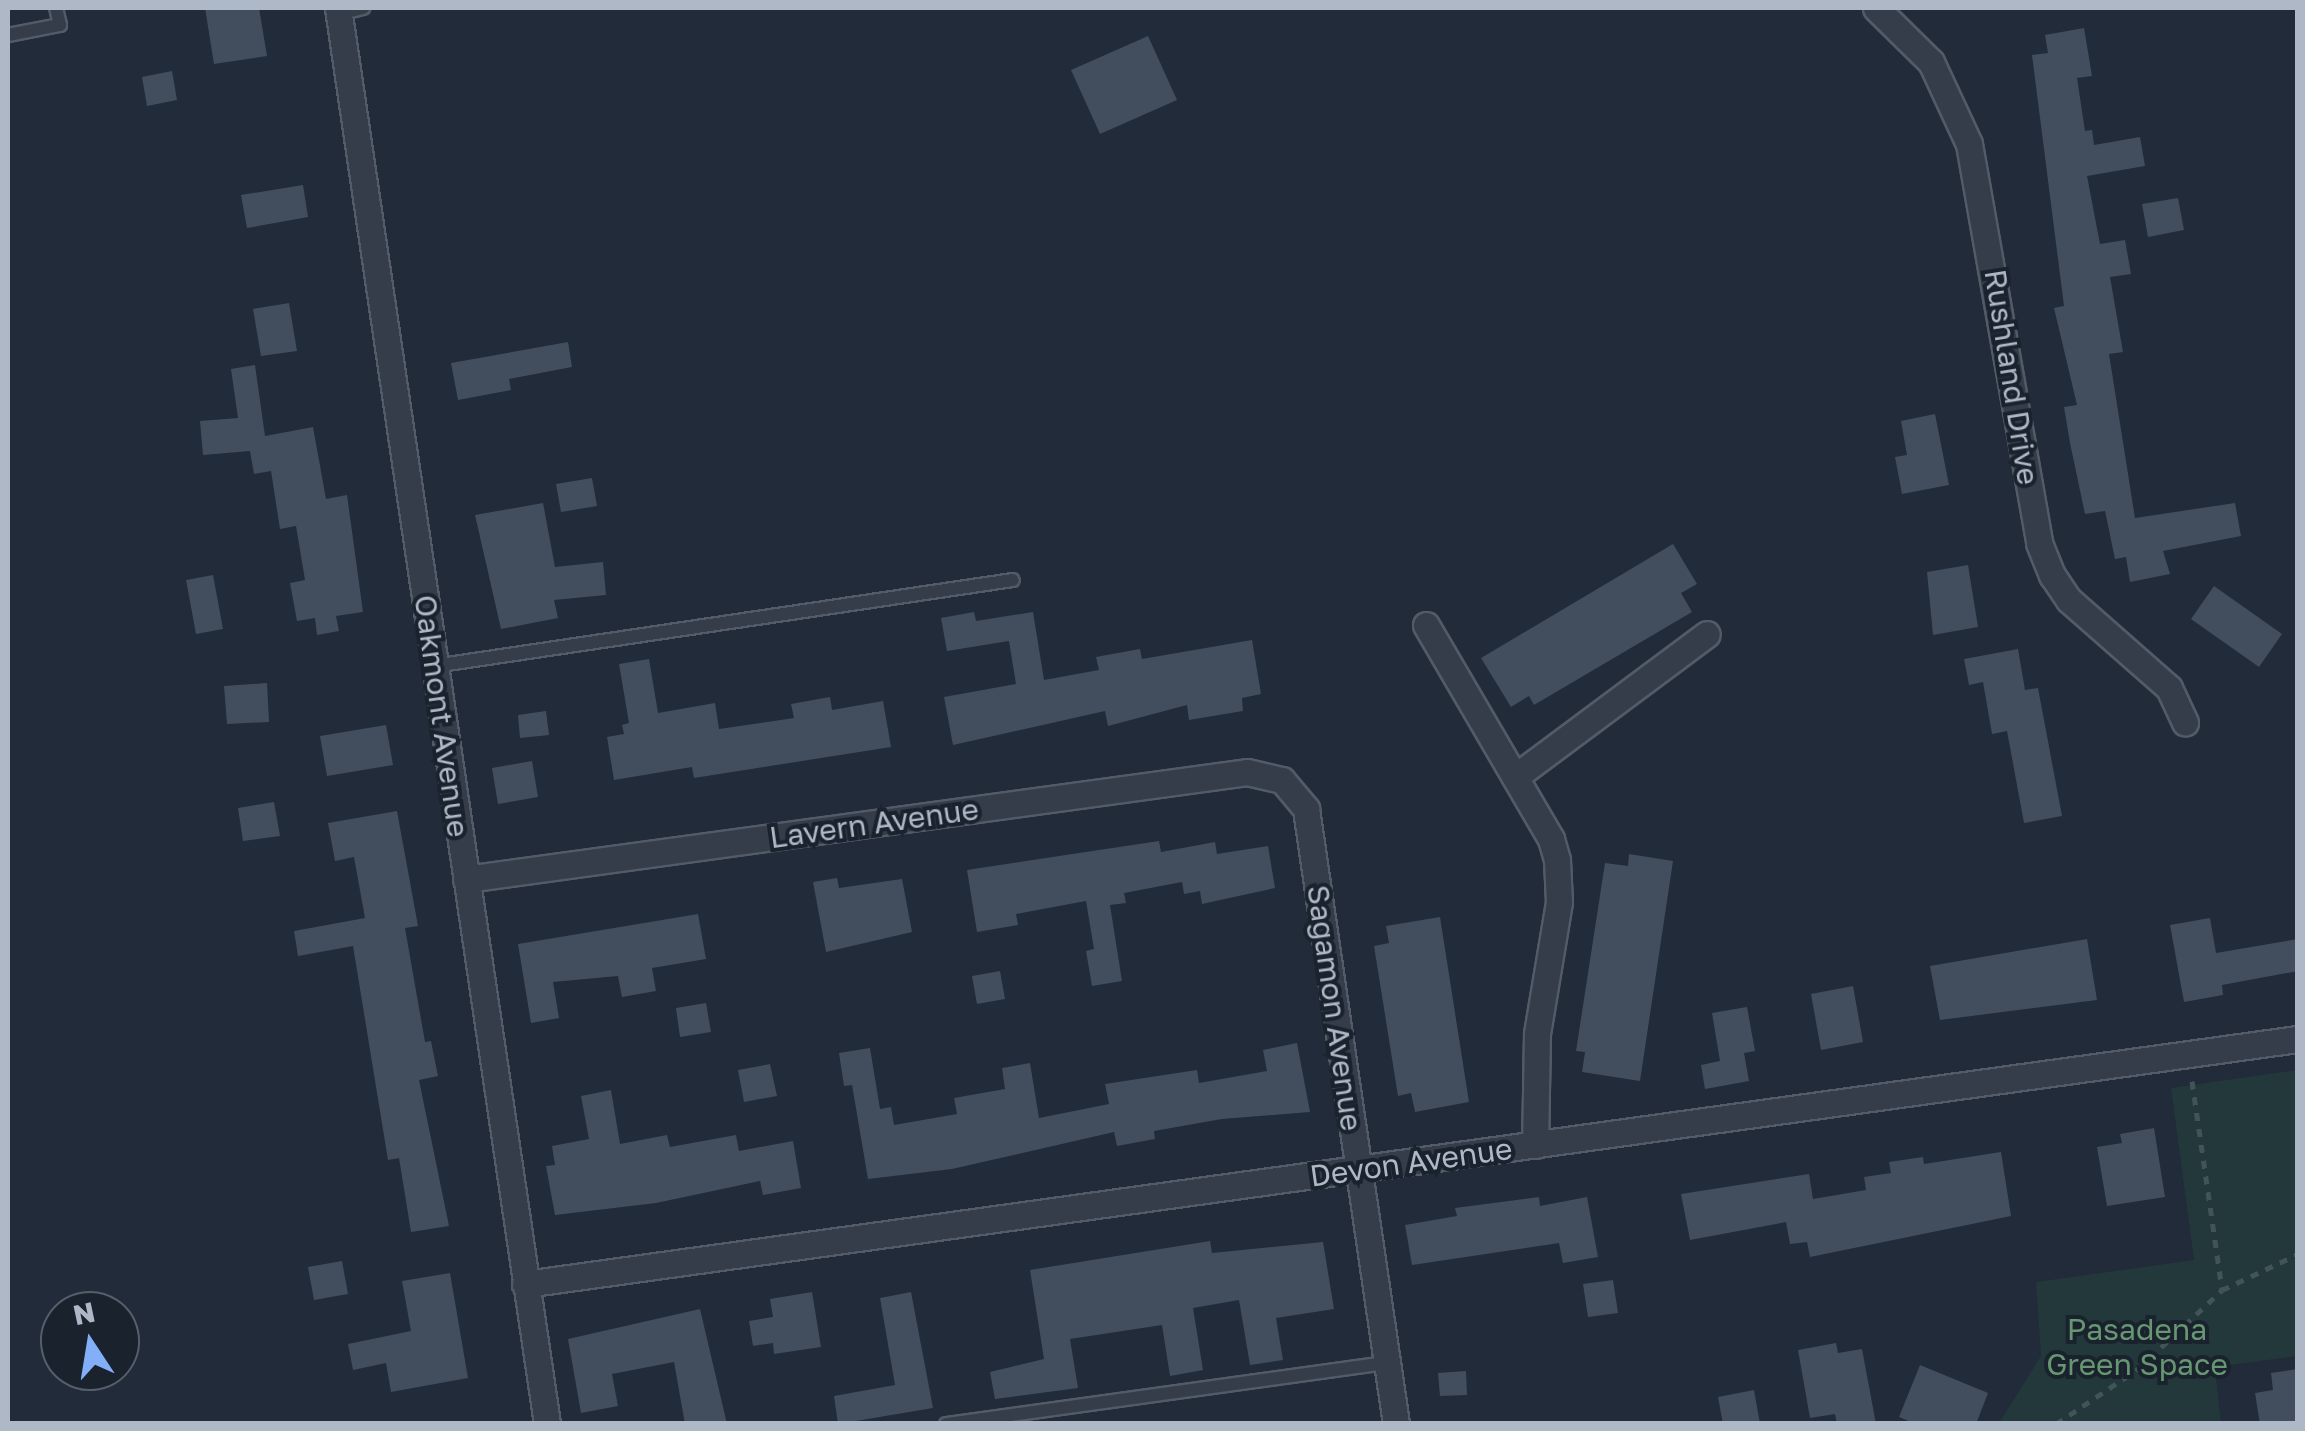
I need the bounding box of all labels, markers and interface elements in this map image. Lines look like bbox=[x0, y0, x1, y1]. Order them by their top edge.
street label: Rushland Drive bbox=[1977, 267, 2047, 487]
street label: Oakmont Avenue bbox=[407, 593, 477, 839]
street label: Lavern Avenue bbox=[767, 790, 981, 856]
street label: Sagamon Avenue bbox=[1300, 883, 1370, 1133]
street label: Devon Avenue bbox=[1308, 1130, 1514, 1194]
north arrow bbox=[40, 1291, 140, 1391]
text: N bbox=[70, 1295, 98, 1331]
park label: Pasadena Green Space bbox=[2046, 1311, 2228, 1382]

